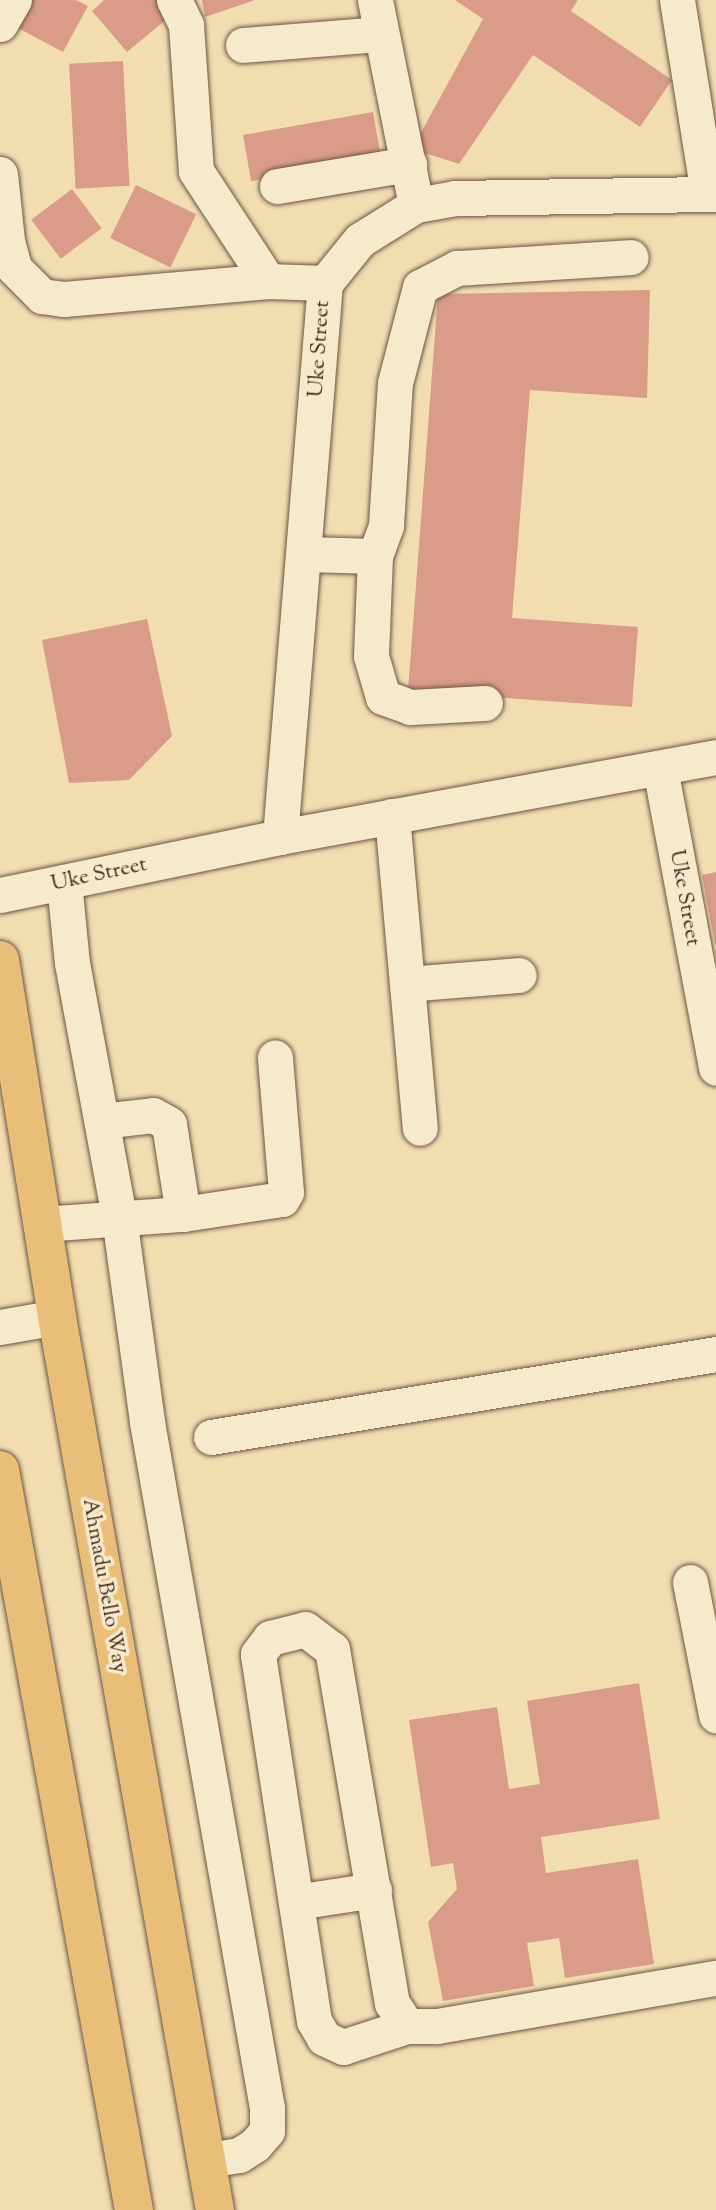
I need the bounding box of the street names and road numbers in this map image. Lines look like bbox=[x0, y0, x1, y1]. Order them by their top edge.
street label: Uke Street bbox=[304, 300, 336, 398]
street label: Uke Street bbox=[663, 848, 705, 948]
street label: Uke Street bbox=[49, 853, 149, 897]
street label: Ahmadu Bello Way bbox=[76, 1497, 132, 1675]

